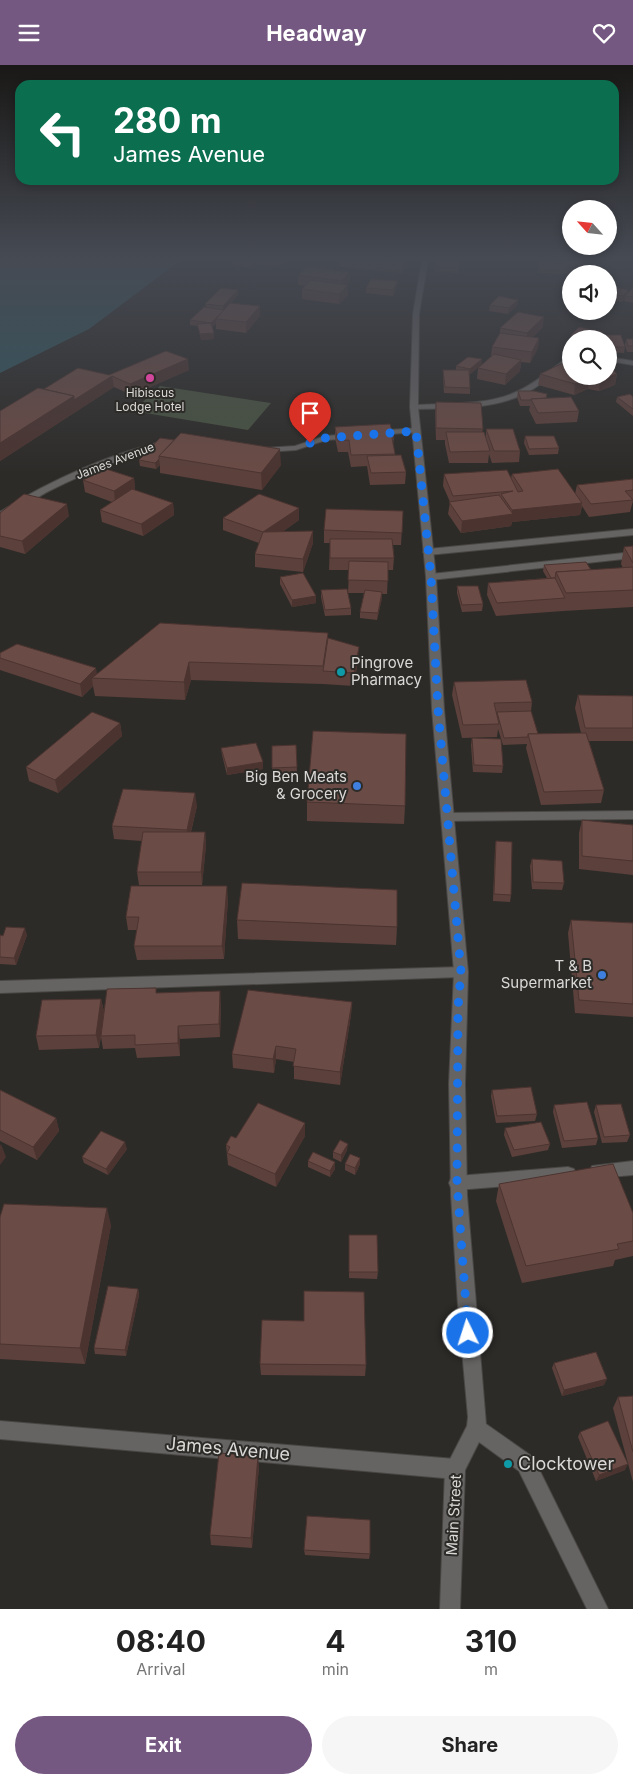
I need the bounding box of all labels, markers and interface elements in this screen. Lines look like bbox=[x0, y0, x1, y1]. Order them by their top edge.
icon: menu bbox=[15, 19, 43, 47]
icon: heart bbox=[590, 19, 618, 47]
text: Headway bbox=[266, 20, 367, 46]
text: 280 m bbox=[113, 99, 222, 141]
icon: left bbox=[30, 100, 95, 165]
text: James Avenue bbox=[113, 141, 265, 167]
north arrow bbox=[562, 200, 618, 255]
map controls bbox=[562, 200, 617, 385]
button: sound bbox=[562, 265, 617, 320]
button: search bbox=[562, 330, 617, 385]
marker: Hibiscus Lodge Hotel bbox=[144, 372, 156, 384]
place label: Hibiscus Lodge Hotel bbox=[116, 385, 184, 414]
pin bbox=[289, 392, 331, 443]
icon: arrive bbox=[296, 399, 324, 427]
street label: James Avenue bbox=[73, 439, 156, 482]
place label: Pingrove Pharmacy bbox=[351, 653, 423, 689]
marker: Pingrove Pharmacy bbox=[335, 666, 347, 678]
place label: Big Ben Meats & Grocery bbox=[245, 767, 348, 803]
marker: Big Ben Meats & Grocery bbox=[351, 780, 363, 792]
place label: T & B Supermarket bbox=[501, 956, 592, 992]
marker: T & B Supermarket bbox=[596, 969, 608, 981]
position arrow bbox=[441, 1306, 493, 1358]
street label: James Avenue bbox=[165, 1433, 291, 1464]
place label: Clocktower bbox=[518, 1453, 615, 1474]
marker: Clocktower bbox=[502, 1458, 514, 1470]
street label: Main Street bbox=[442, 1474, 465, 1556]
text: 08:40 bbox=[116, 1623, 206, 1659]
text: 4 bbox=[325, 1623, 346, 1659]
text: 310 bbox=[465, 1623, 517, 1659]
text: Arrival bbox=[136, 1659, 185, 1679]
text: min bbox=[322, 1659, 349, 1679]
text: m bbox=[484, 1659, 498, 1679]
button: Exit bbox=[15, 1716, 312, 1774]
button: Share bbox=[322, 1716, 618, 1774]

